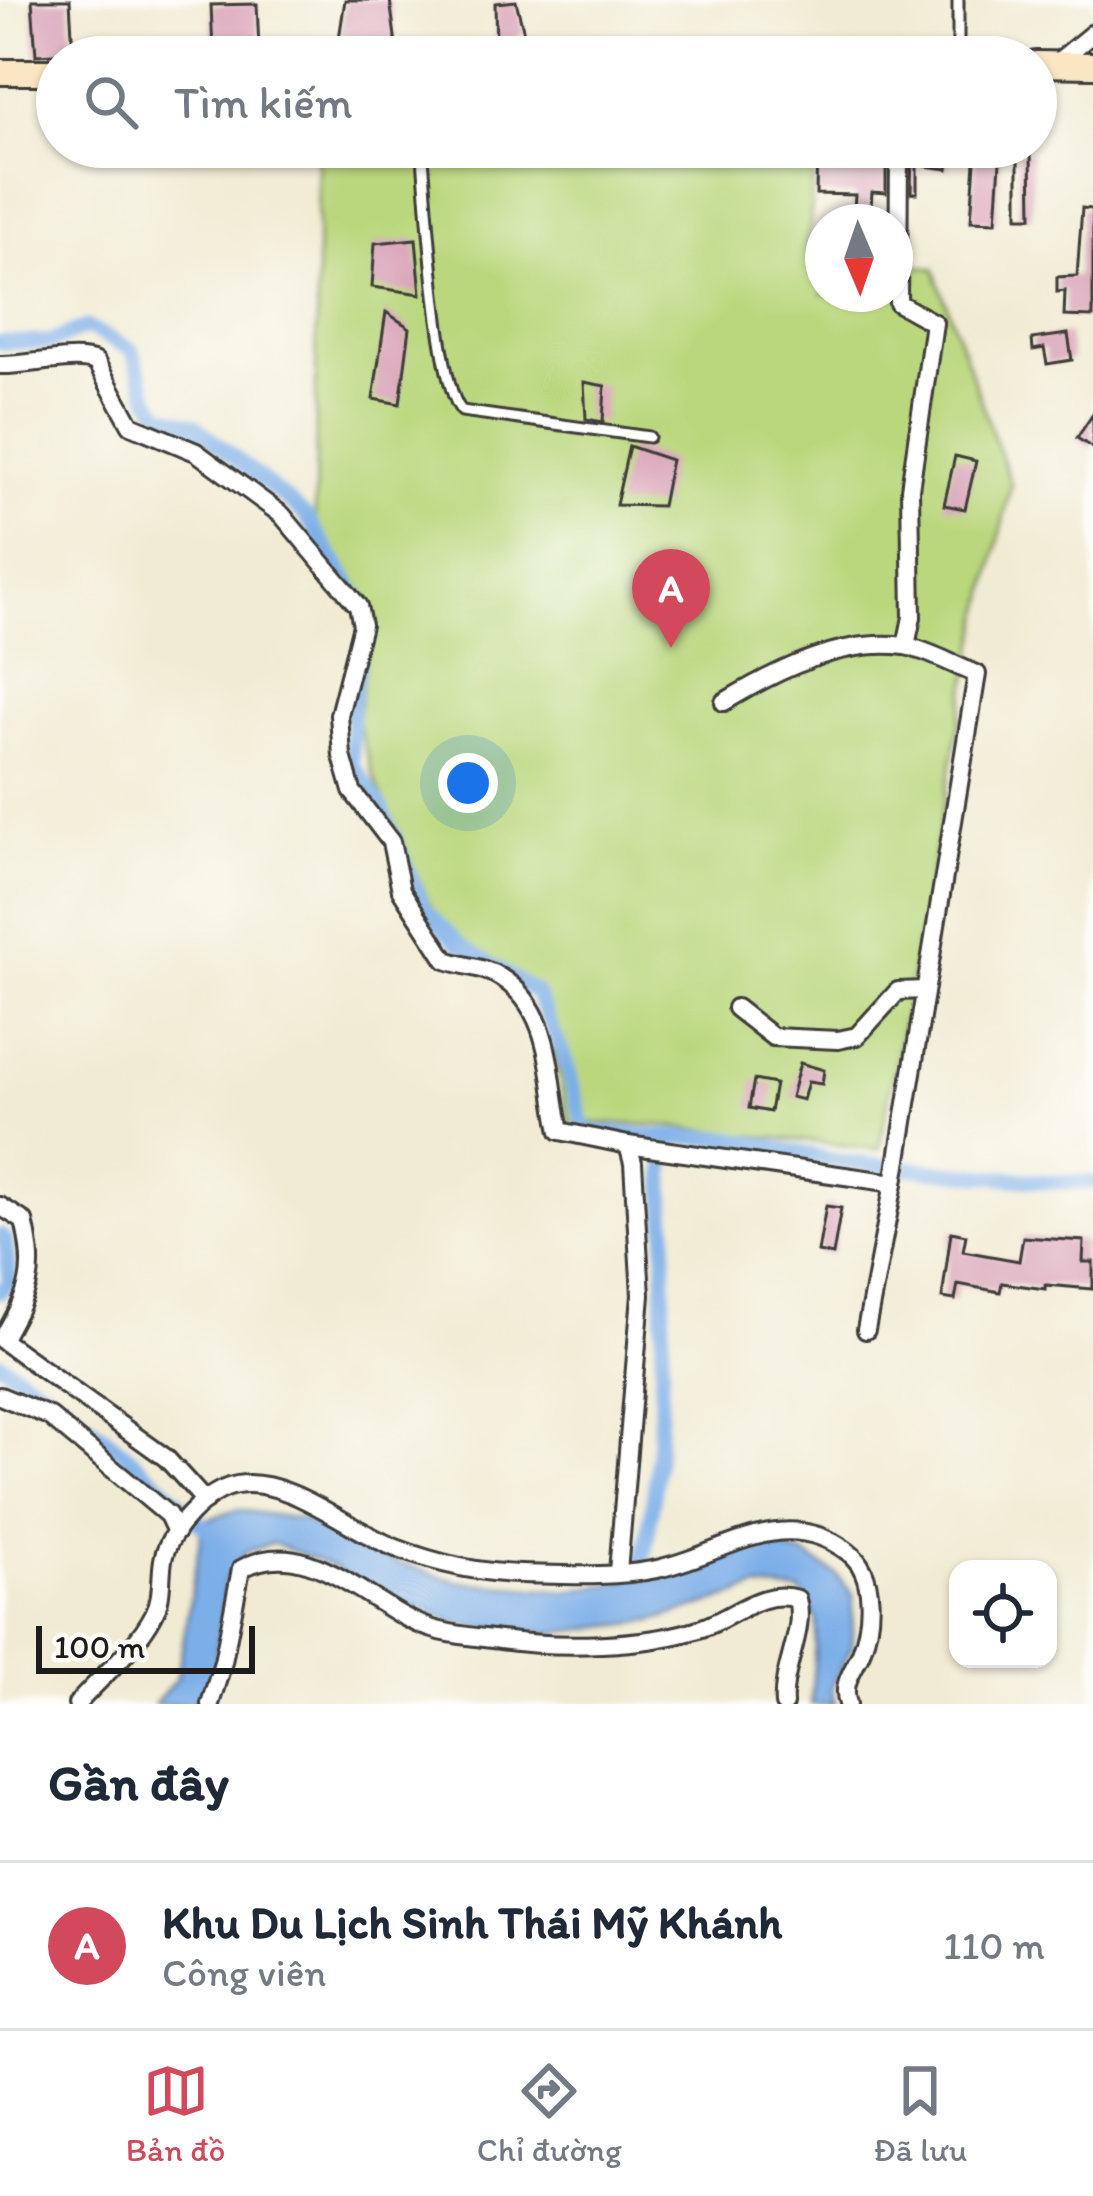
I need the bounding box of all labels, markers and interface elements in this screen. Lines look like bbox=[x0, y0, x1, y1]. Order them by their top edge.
search box bbox=[36, 36, 1057, 168]
icon: search bbox=[78, 69, 144, 135]
text: Tìm kiếm bbox=[174, 75, 353, 129]
north arrow bbox=[805, 204, 913, 312]
pin: A bbox=[632, 549, 710, 648]
your location bbox=[438, 753, 498, 813]
map controls bbox=[949, 1560, 1057, 1668]
button: locate bbox=[949, 1560, 1057, 1668]
scale bar bbox=[36, 1620, 255, 1673]
text: 100 m bbox=[54, 1627, 145, 1666]
text: Gần đây bbox=[48, 1752, 229, 1813]
text: Khu Du Lịch Sinh Thái Mỹ Khánh bbox=[162, 1895, 782, 1949]
text: A bbox=[75, 1922, 99, 1969]
text: 110 m bbox=[943, 1922, 1045, 1969]
text: Công viên bbox=[162, 1949, 326, 1996]
tab: Bản đồ bbox=[126, 2058, 225, 2169]
tab: Chỉ đường bbox=[477, 2058, 622, 2169]
tab: Đã lưu bbox=[873, 2058, 967, 2169]

